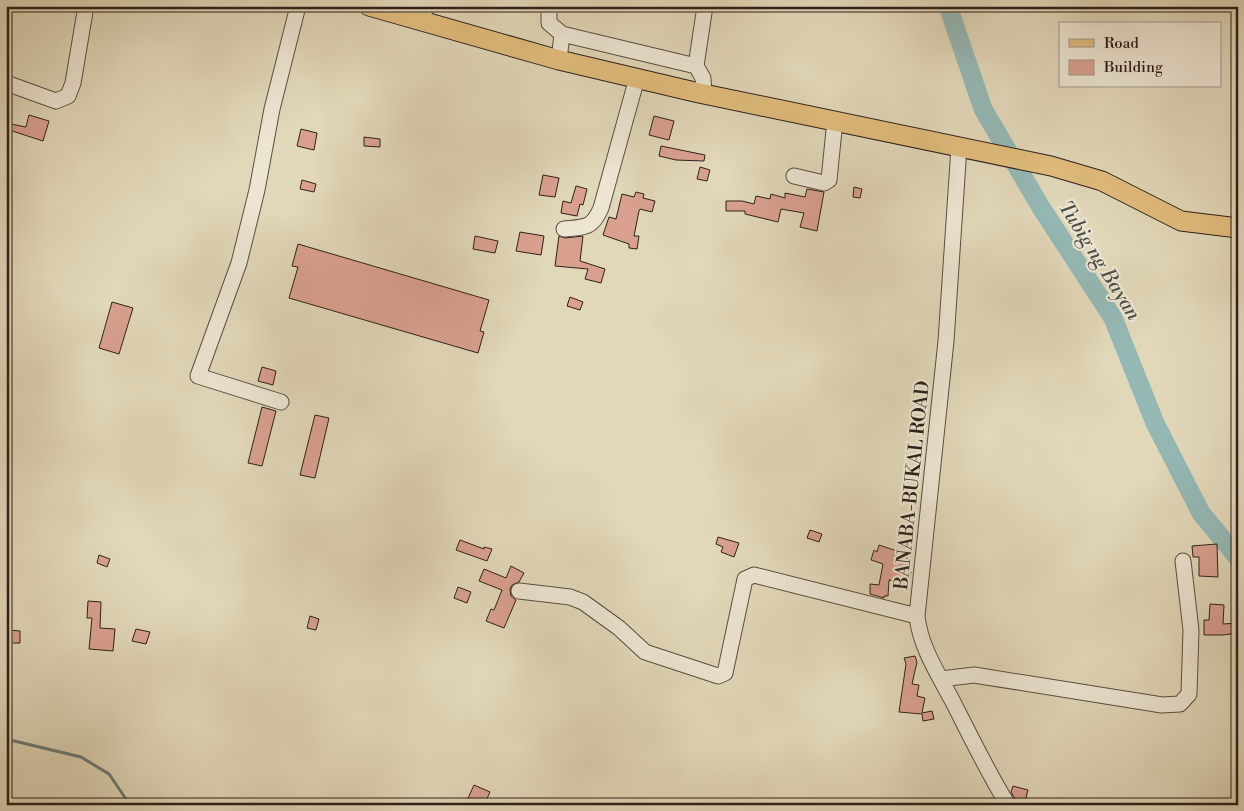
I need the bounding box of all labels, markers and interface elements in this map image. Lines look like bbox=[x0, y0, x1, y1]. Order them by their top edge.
legend bbox=[1059, 22, 1222, 88]
text: Road bbox=[1104, 34, 1139, 53]
text: Building bbox=[1103, 58, 1163, 77]
water label: Tubig ng Bayan bbox=[1052, 196, 1146, 326]
street label: BANABA-BUKAL ROAD bbox=[889, 379, 935, 592]

